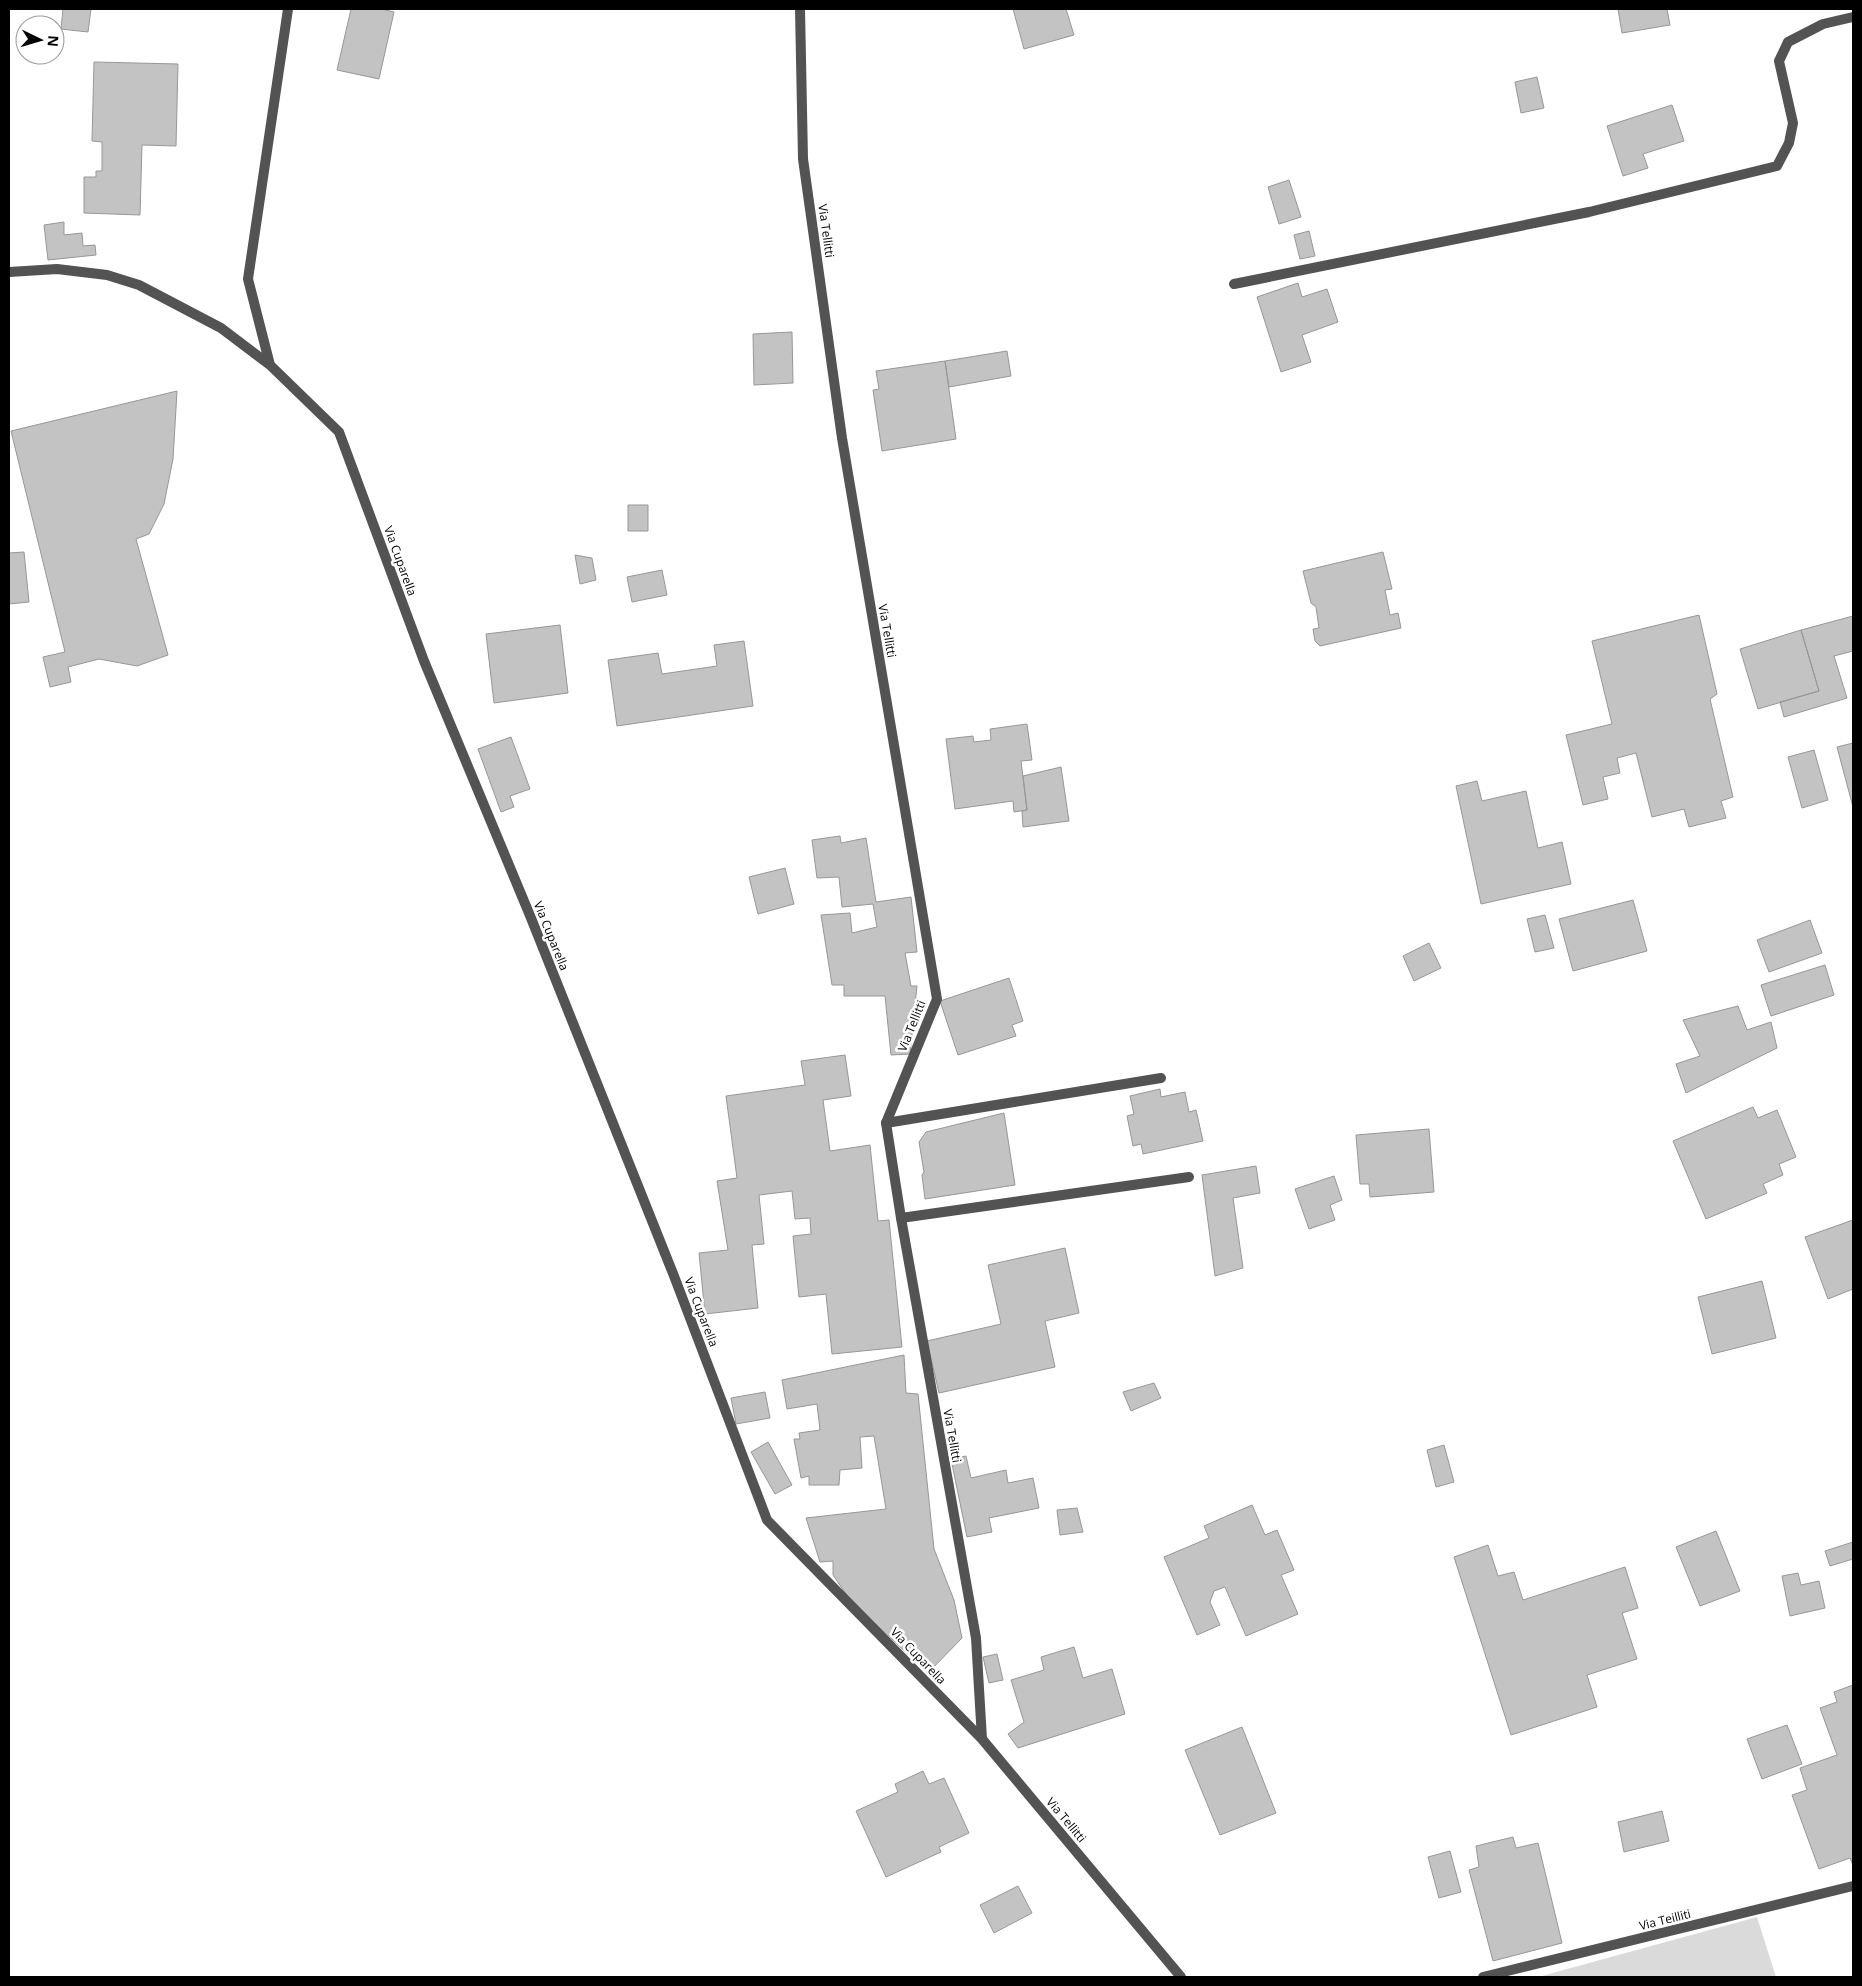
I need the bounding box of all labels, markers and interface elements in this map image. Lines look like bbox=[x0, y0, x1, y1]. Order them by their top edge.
north arrow bbox=[15, 15, 65, 65]
text: N bbox=[43, 35, 63, 48]
street label: Via Tellitti bbox=[814, 203, 839, 259]
street label: Via Cuparella bbox=[380, 523, 421, 598]
street label: Via Tellitti bbox=[874, 603, 901, 659]
street label: Via Cuparella bbox=[530, 899, 573, 973]
street label: Via Tellitti bbox=[894, 998, 930, 1054]
street label: Via Cuparella bbox=[680, 1275, 723, 1349]
street label: Via Tellitti bbox=[939, 1408, 966, 1464]
street label: Via Cuparella bbox=[887, 1623, 950, 1688]
street label: Via Tellitti bbox=[1043, 1794, 1090, 1846]
street label: Via Teilliti bbox=[1637, 1905, 1693, 1934]

